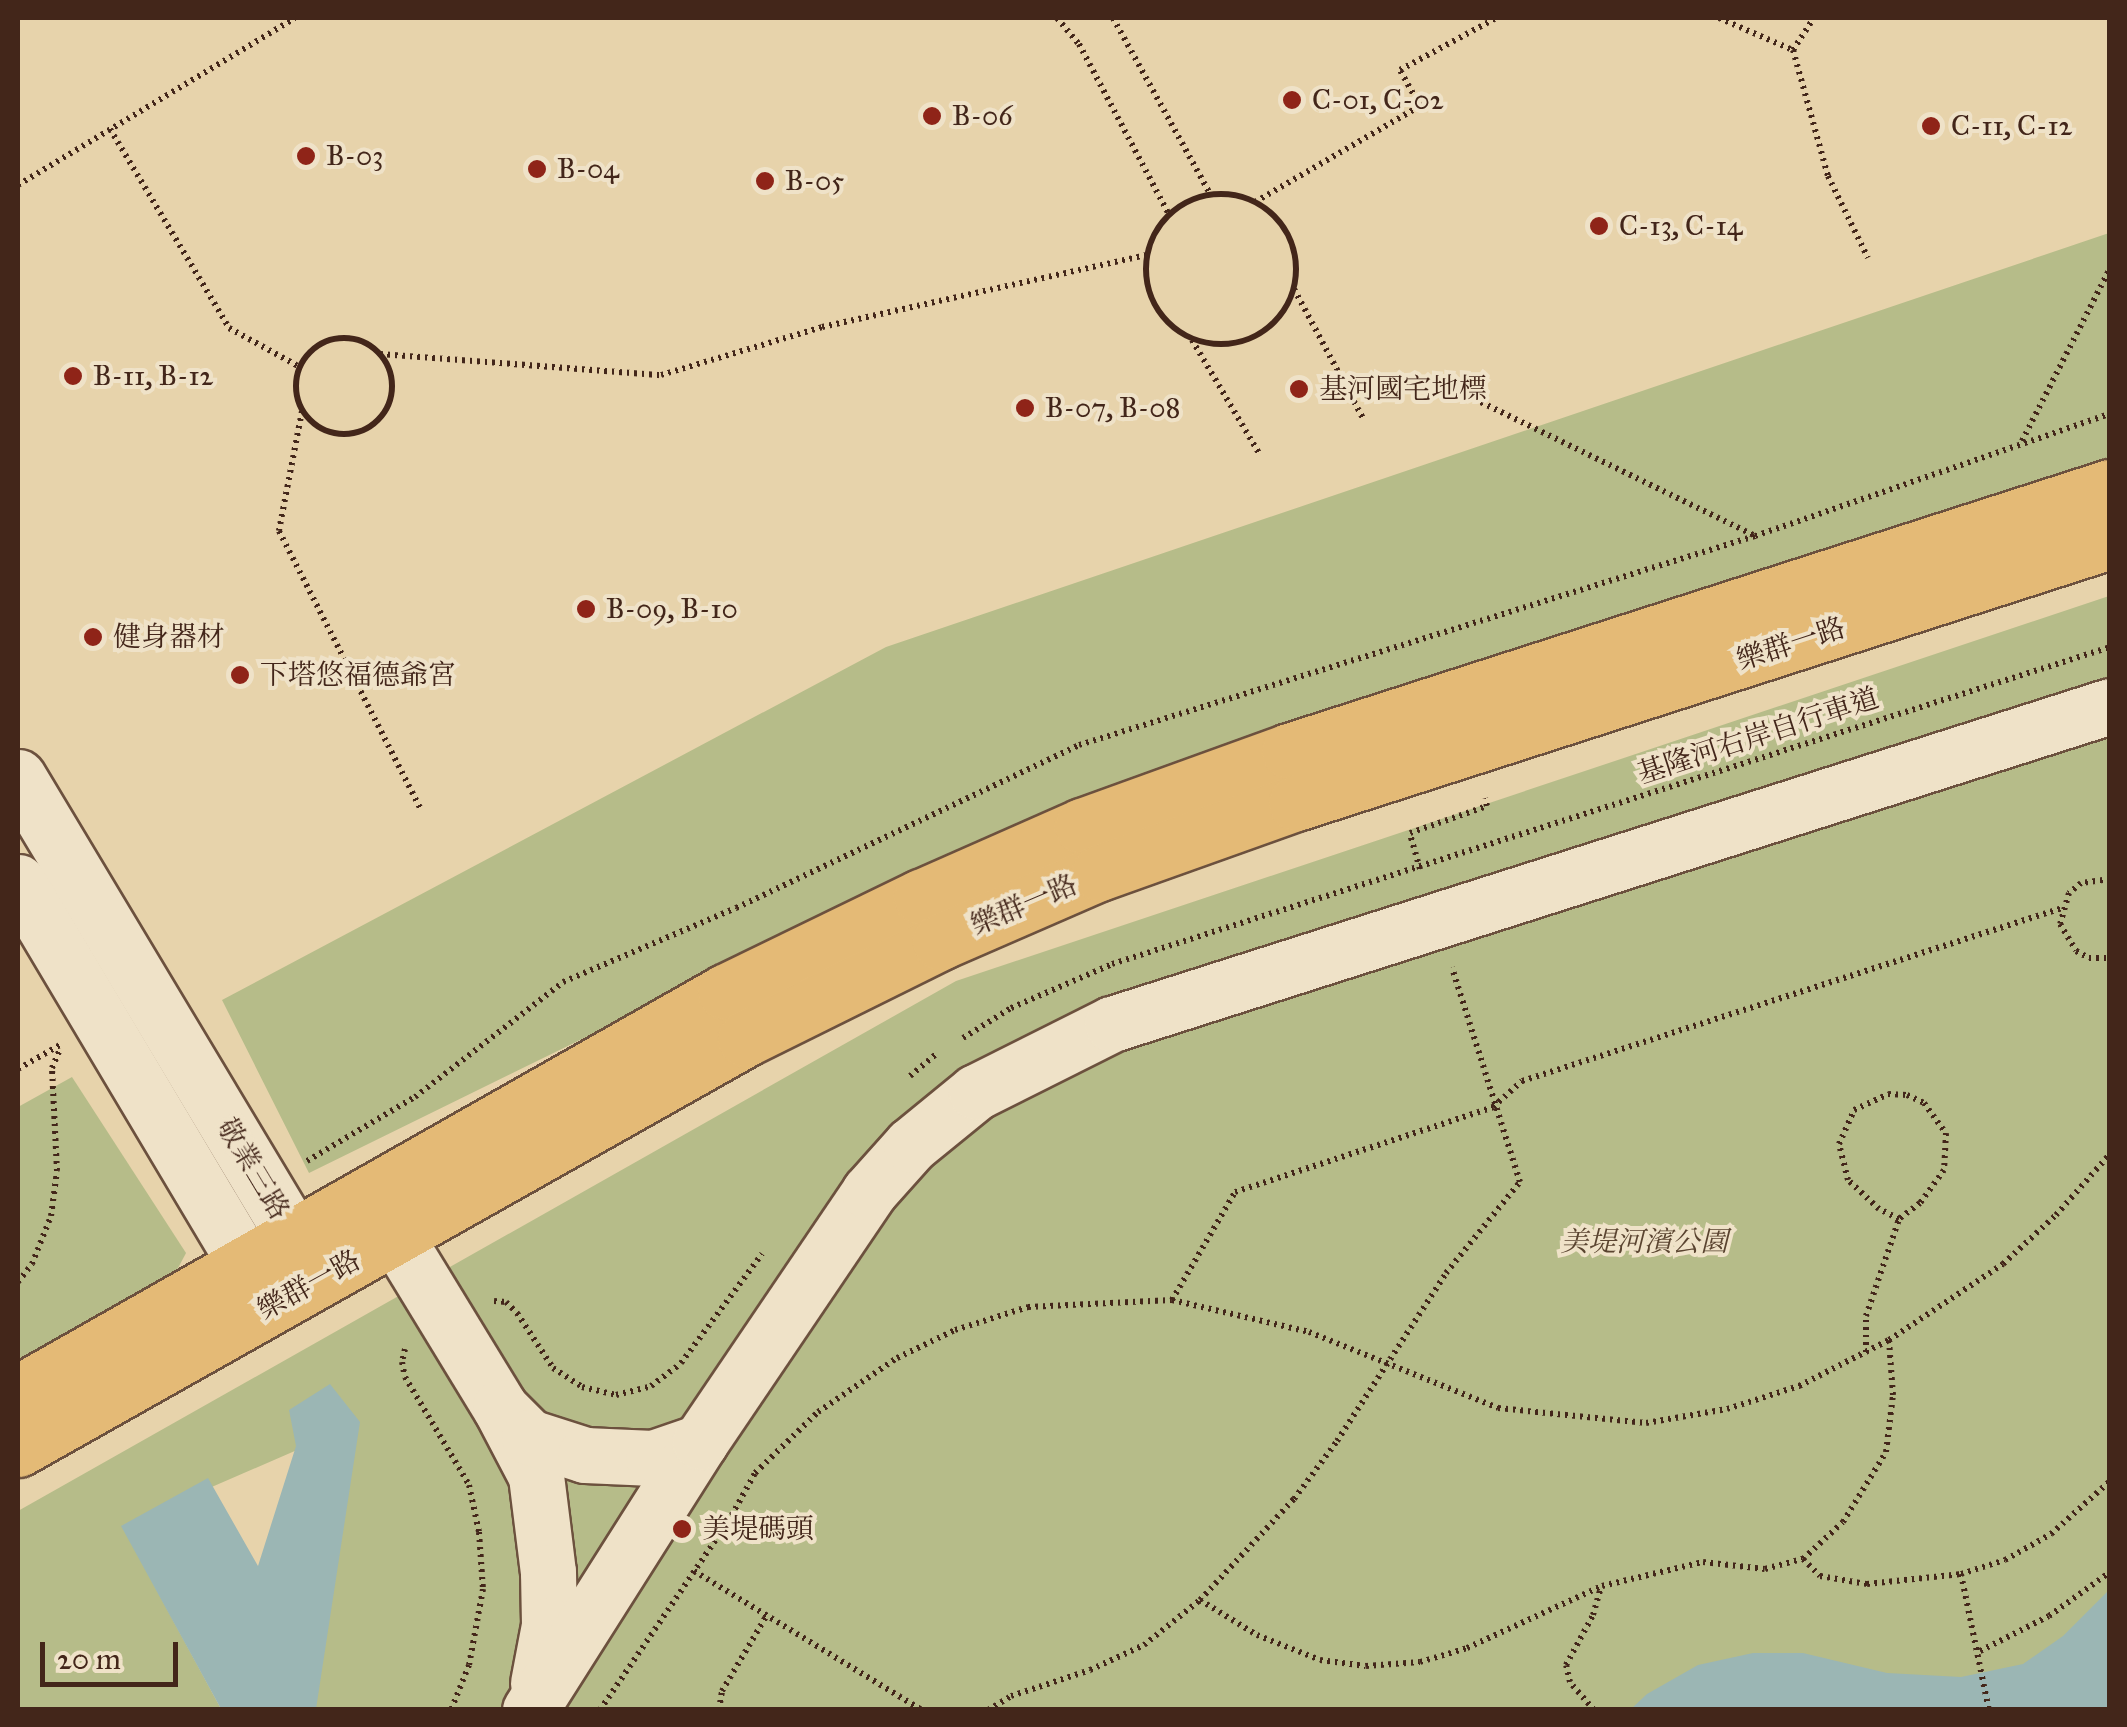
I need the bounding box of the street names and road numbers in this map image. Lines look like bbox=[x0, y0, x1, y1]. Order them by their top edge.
street label: 樂群一路 bbox=[1733, 611, 1849, 677]
street label: 基隆河右岸自行車道 bbox=[1633, 681, 1883, 791]
street label: 樂群一路 bbox=[966, 868, 1082, 942]
street label: 敬業三路 bbox=[210, 1112, 296, 1226]
street label: 樂群一路 bbox=[252, 1243, 366, 1327]

